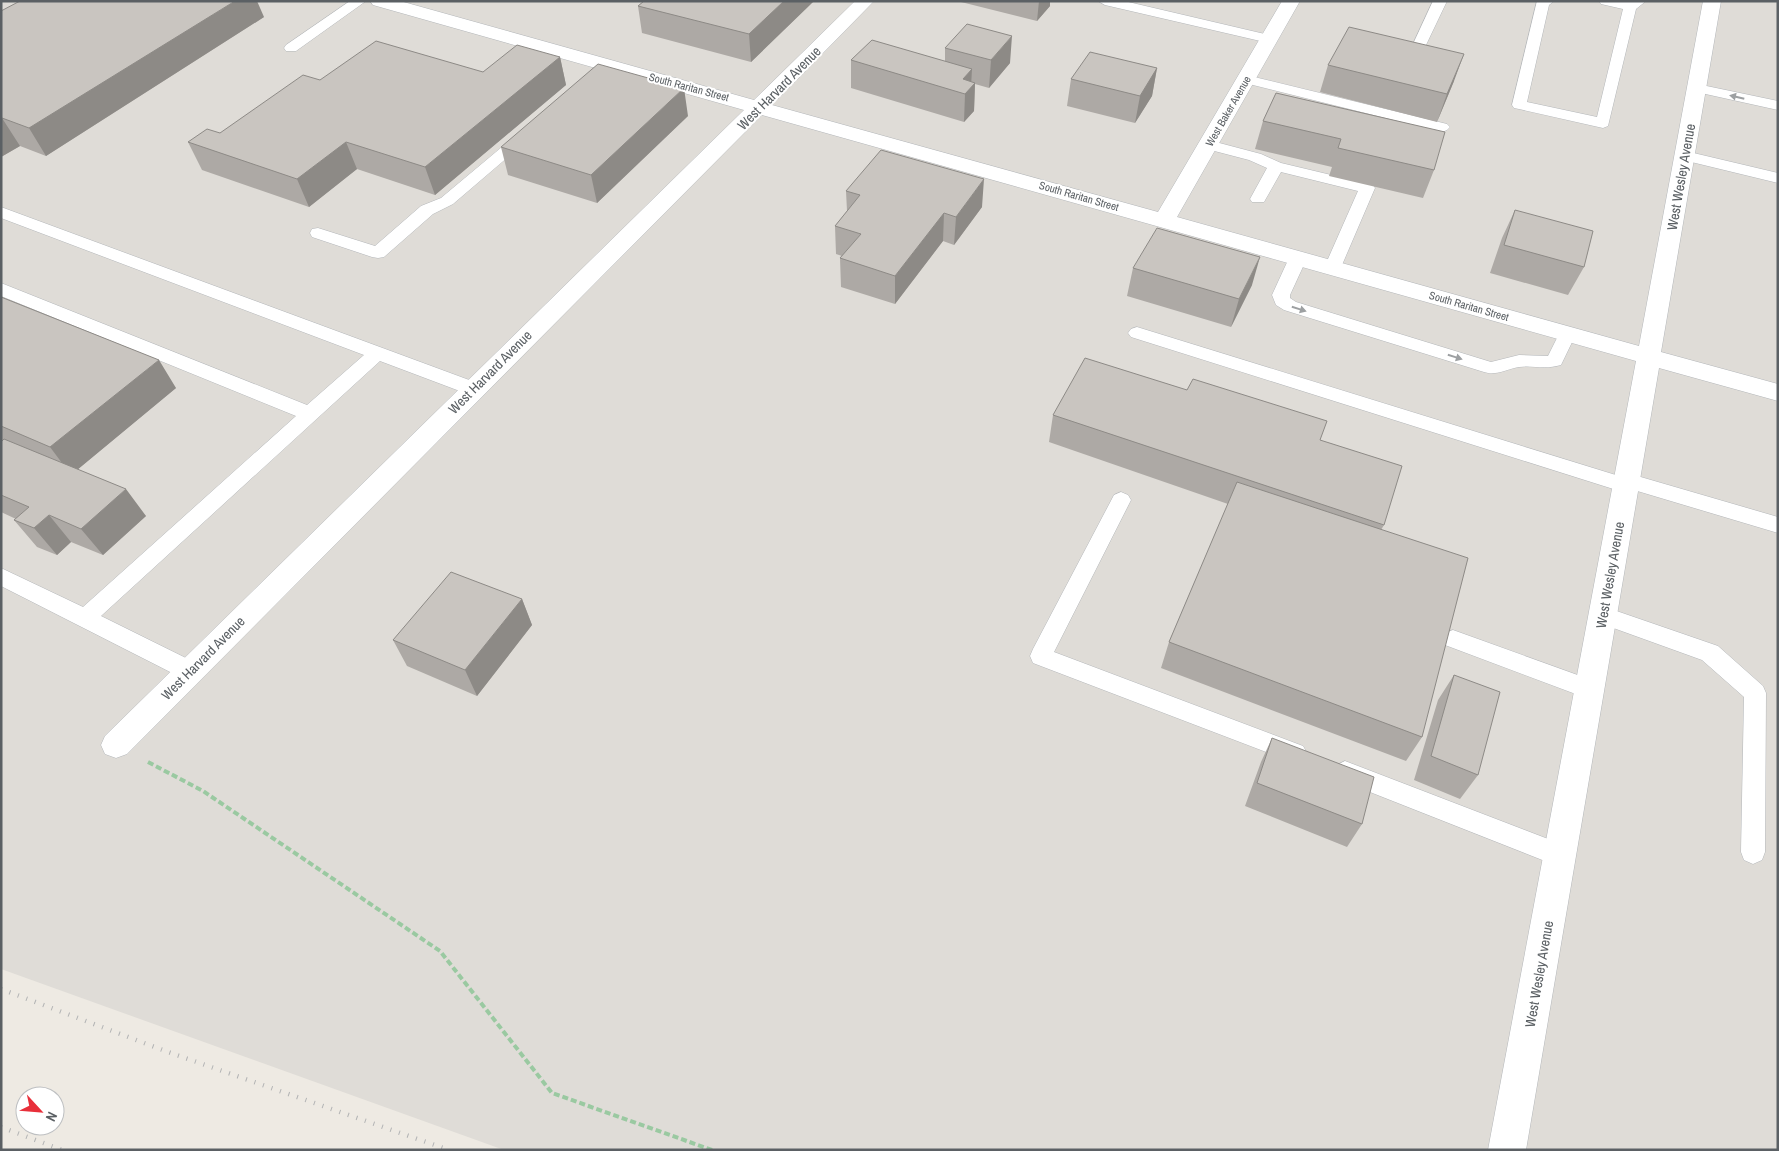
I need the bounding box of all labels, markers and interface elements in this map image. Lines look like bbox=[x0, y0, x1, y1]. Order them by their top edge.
street label: West Harvard Avenue bbox=[733, 42, 825, 134]
street label: South Raritan Street bbox=[647, 70, 731, 105]
street label: West Baker Avenue bbox=[1202, 73, 1254, 149]
one-way arrow bbox=[1730, 93, 1745, 101]
street label: West Wesley Avenue bbox=[1663, 122, 1699, 232]
street label: South Raritan Street bbox=[1038, 178, 1121, 214]
street label: South Raritan Street bbox=[1428, 288, 1511, 324]
one-way arrow bbox=[1292, 306, 1307, 314]
street label: West Harvard Avenue bbox=[444, 326, 536, 418]
one-way arrow bbox=[1447, 353, 1462, 361]
street label: West Wesley Avenue bbox=[1592, 520, 1628, 630]
street label: West Harvard Avenue bbox=[157, 612, 249, 704]
street label: West Wesley Avenue bbox=[1521, 919, 1557, 1029]
north arrow bbox=[15, 1086, 65, 1136]
text: N bbox=[42, 1109, 62, 1124]

